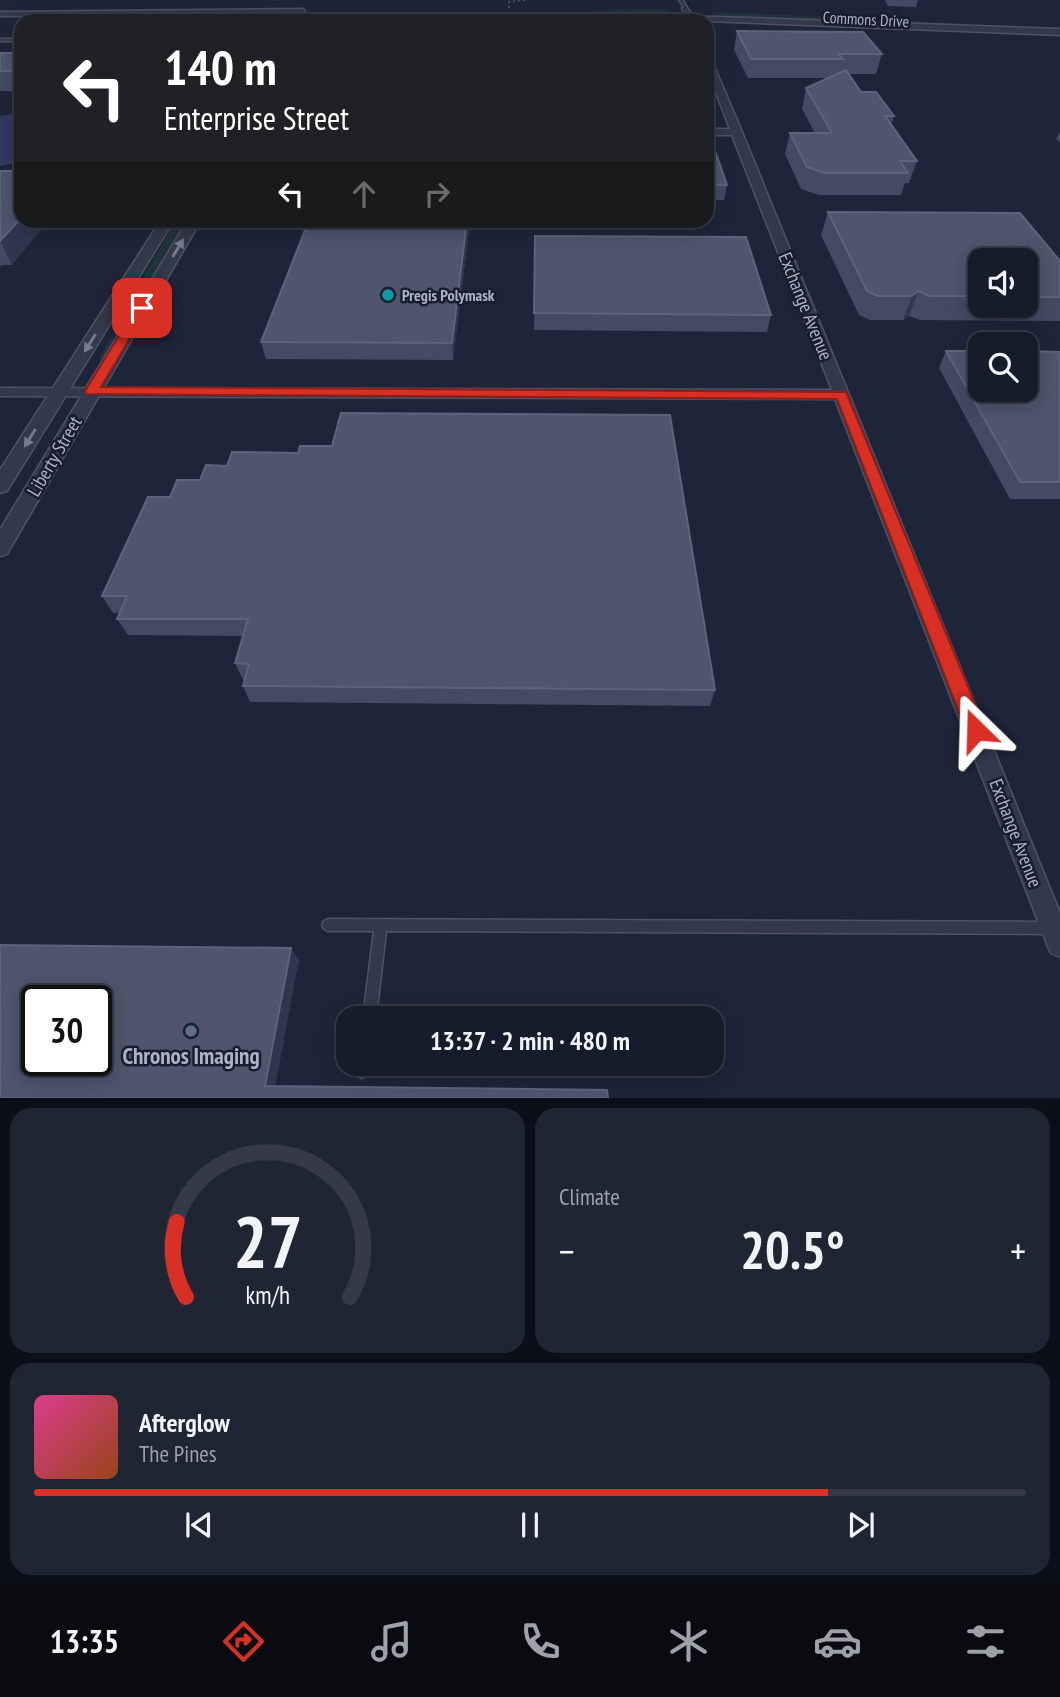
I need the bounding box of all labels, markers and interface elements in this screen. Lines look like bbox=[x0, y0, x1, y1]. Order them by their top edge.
street label: Commons Drive bbox=[822, 7, 910, 31]
text: 140 m bbox=[164, 35, 277, 99]
icon: left bbox=[49, 42, 140, 133]
text: Enterprise Street bbox=[164, 97, 349, 139]
icon: left bbox=[272, 175, 310, 213]
icon: ahead bbox=[345, 175, 383, 213]
icon: right bbox=[418, 175, 456, 213]
one-way arrow bbox=[172, 239, 184, 258]
map controls bbox=[968, 248, 1038, 402]
button: sound bbox=[968, 248, 1038, 318]
street label: Exchange Avenue bbox=[773, 249, 839, 364]
pin bbox=[112, 278, 172, 338]
place label: Pregis Polymask bbox=[402, 285, 495, 305]
marker: Pregis Polymask bbox=[380, 287, 396, 303]
icon: arrive bbox=[123, 289, 161, 327]
button: search bbox=[968, 332, 1038, 402]
one-way arrow bbox=[84, 334, 97, 353]
street label: Liberty Street bbox=[21, 411, 87, 500]
one-way arrow bbox=[24, 428, 37, 448]
position arrow bbox=[939, 693, 1013, 767]
street label: Exchange Avenue bbox=[984, 775, 1048, 891]
speed limit sign: 30 bbox=[21, 985, 112, 1076]
marker: Chronos Imaging bbox=[183, 1023, 199, 1039]
text: 13:37 · 2 min · 480 m bbox=[430, 1024, 630, 1057]
place label: Chronos Imaging bbox=[122, 1041, 260, 1070]
text: Climate bbox=[559, 1182, 620, 1211]
text: 27 bbox=[233, 1193, 302, 1287]
text: 20.5° bbox=[740, 1216, 845, 1283]
text: − bbox=[559, 1226, 575, 1275]
text: + bbox=[1010, 1226, 1026, 1275]
text: km/h bbox=[245, 1278, 290, 1310]
text: Afterglow bbox=[139, 1406, 230, 1439]
text: The Pines bbox=[139, 1439, 217, 1468]
icon: previous bbox=[180, 1506, 218, 1544]
icon: pause bbox=[511, 1506, 549, 1544]
icon: next bbox=[842, 1506, 880, 1544]
icon: directions bbox=[219, 1617, 268, 1666]
icon: music bbox=[367, 1617, 416, 1666]
icon: phone bbox=[516, 1617, 565, 1666]
icon: climate bbox=[664, 1617, 713, 1666]
icon: car bbox=[813, 1617, 862, 1666]
icon: filters bbox=[961, 1617, 1010, 1666]
text: 13:35 bbox=[50, 1620, 119, 1662]

